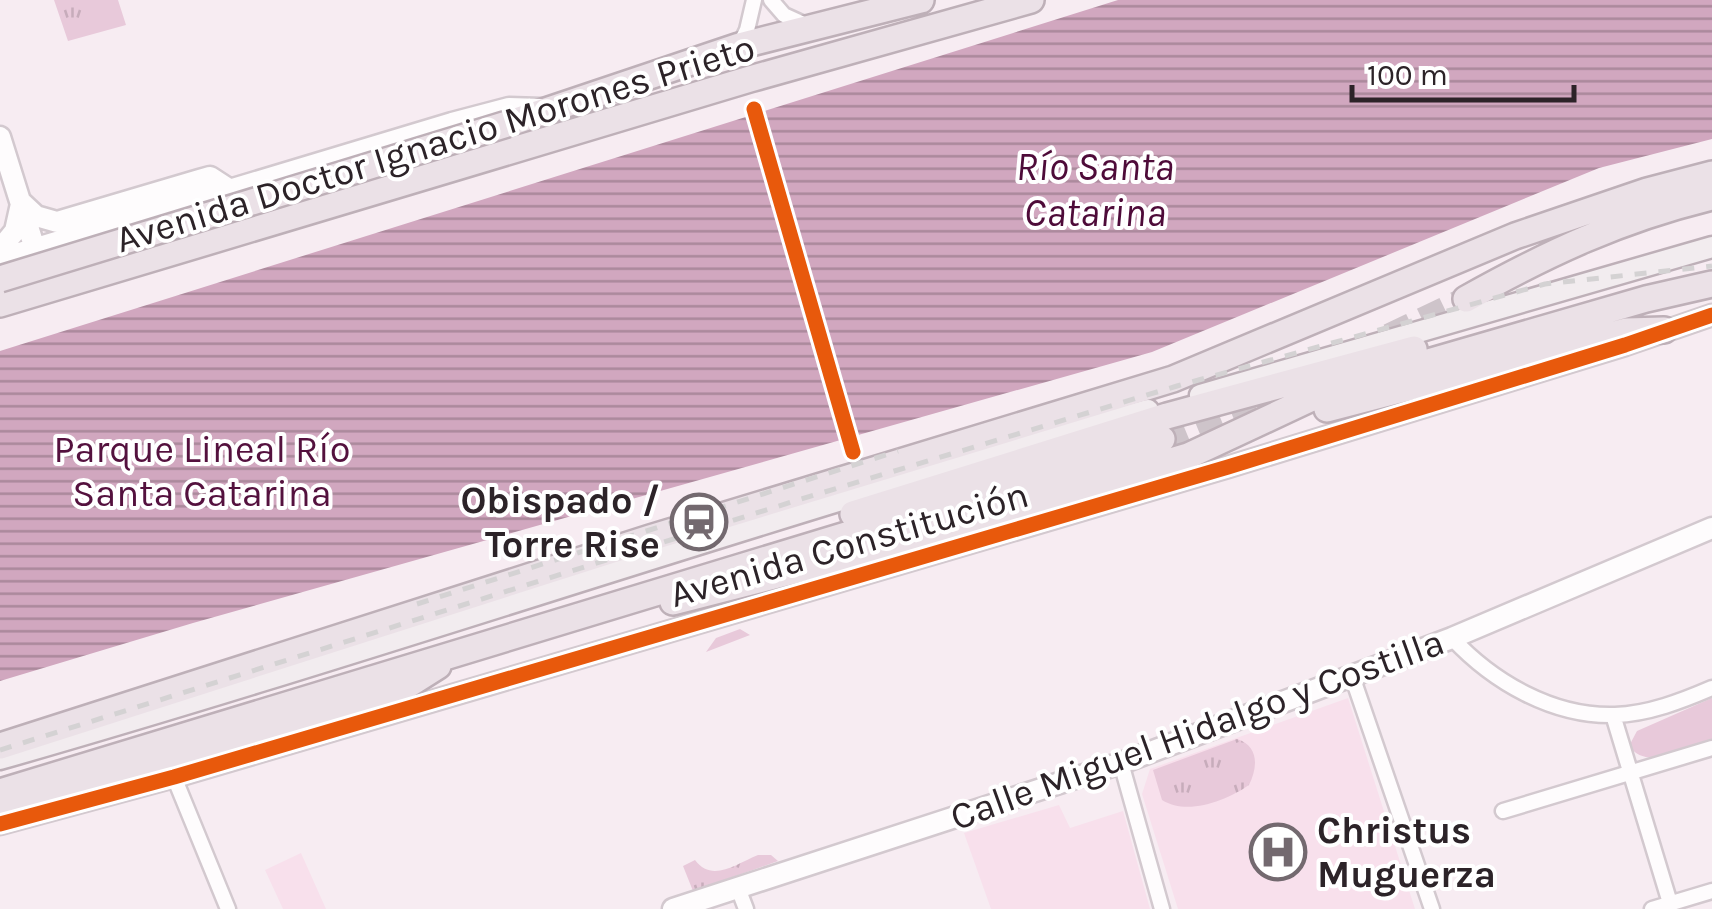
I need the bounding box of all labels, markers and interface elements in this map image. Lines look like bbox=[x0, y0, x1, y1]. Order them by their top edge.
street label: Avenida Doctor Ignacio Morones Prieto bbox=[110, 25, 760, 262]
scale bar bbox=[1352, 40, 1574, 102]
text: 100 m bbox=[1367, 57, 1448, 93]
water label: Río Santa Catarina bbox=[1016, 143, 1174, 236]
park label: Parque Lineal Río Santa Catarina bbox=[54, 427, 350, 516]
street label: Avenida Constitución bbox=[665, 472, 1034, 617]
place label: Obispado / Torre Rise bbox=[460, 478, 660, 567]
station icon: Obispado / Torre Rise bbox=[669, 492, 729, 552]
street label: Calle Miguel Hidalgo y Costilla bbox=[944, 619, 1450, 840]
place label: Christus Muguerza bbox=[1317, 808, 1496, 897]
hospital icon: Christus Muguerza bbox=[1248, 822, 1308, 882]

